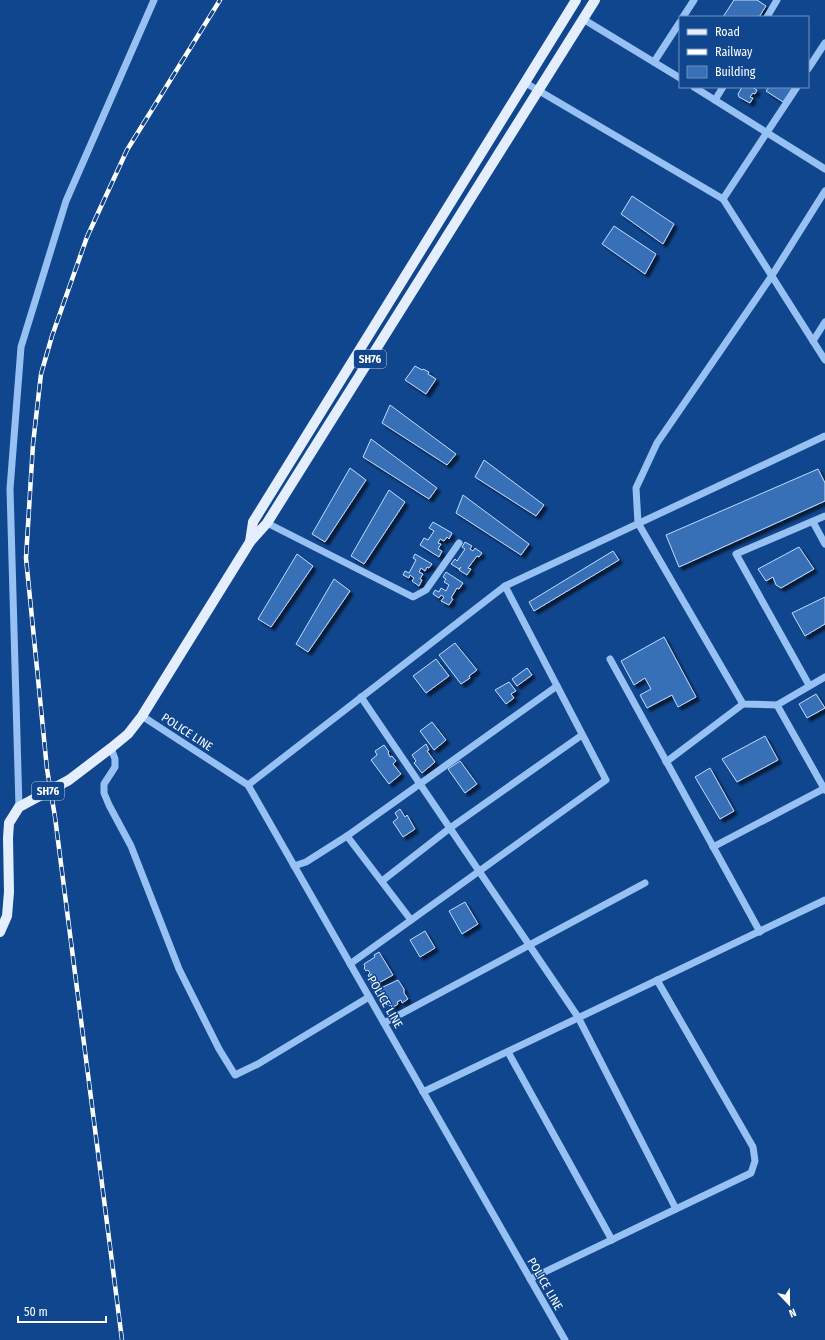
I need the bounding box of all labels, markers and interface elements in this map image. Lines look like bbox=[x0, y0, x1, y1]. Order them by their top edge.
legend bbox=[679, 16, 809, 88]
text: Road bbox=[715, 25, 740, 39]
text: Railway bbox=[715, 45, 753, 59]
text: Building bbox=[715, 65, 756, 79]
road number: SH76 bbox=[354, 350, 386, 368]
street label: POLICE LINE bbox=[159, 710, 216, 754]
road number: SH76 bbox=[32, 782, 64, 800]
street label: POLICE LINE bbox=[364, 973, 406, 1031]
street label: POLICE LINE bbox=[524, 1255, 566, 1313]
north arrow bbox=[769, 1284, 809, 1324]
scale bar bbox=[18, 1298, 106, 1324]
text: 50 m bbox=[24, 1305, 48, 1319]
text: N bbox=[787, 1306, 798, 1320]

